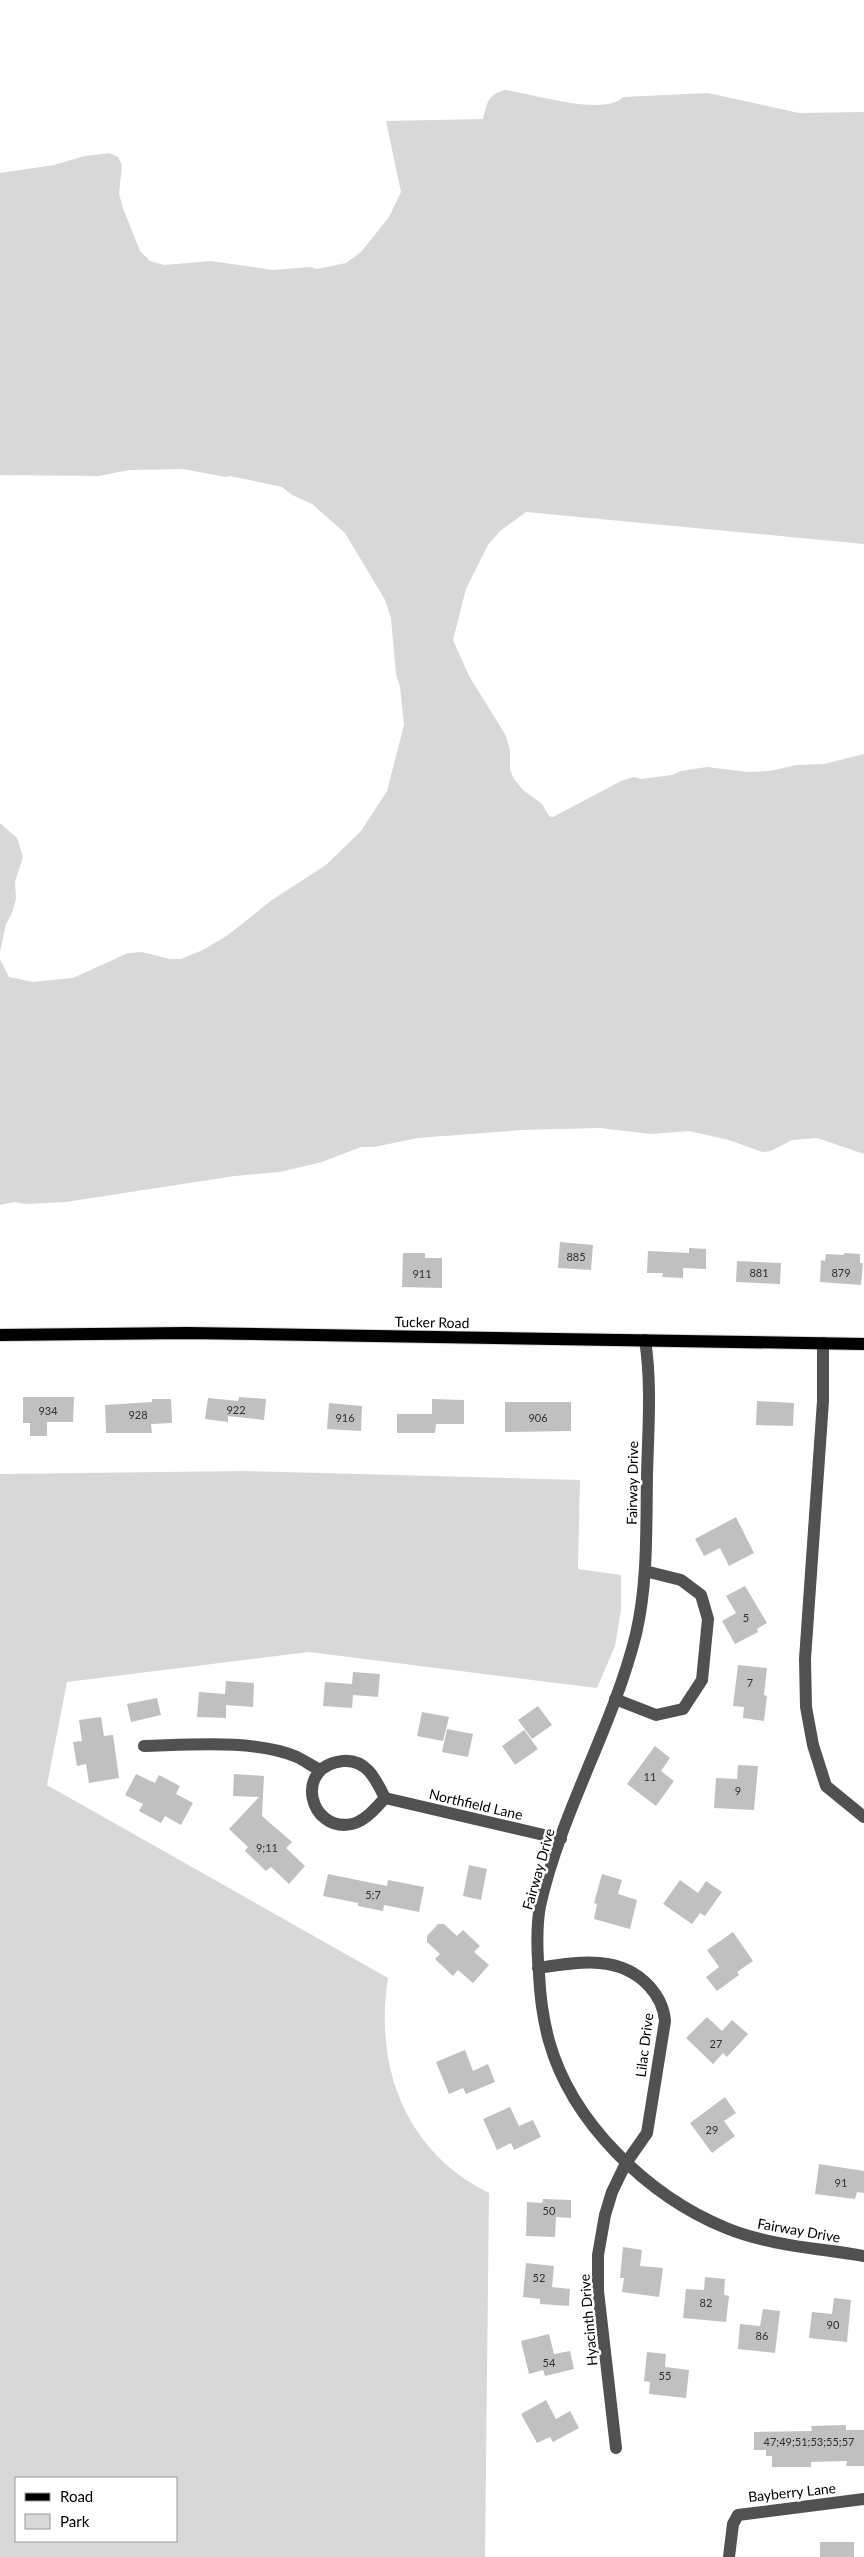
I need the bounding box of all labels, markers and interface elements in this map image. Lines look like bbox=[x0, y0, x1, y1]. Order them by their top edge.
house number: 885 bbox=[566, 1250, 586, 1263]
house number: 881 bbox=[749, 1266, 769, 1279]
house number: 879 bbox=[831, 1266, 851, 1279]
house number: 911 bbox=[412, 1267, 432, 1280]
street label: Tucker Road bbox=[394, 1313, 470, 1331]
house number: 922 bbox=[226, 1403, 246, 1416]
house number: 934 bbox=[38, 1404, 58, 1417]
house number: 928 bbox=[128, 1408, 148, 1421]
house number: 916 bbox=[335, 1411, 355, 1424]
house number: 906 bbox=[528, 1411, 548, 1424]
street label: Fairway Drive bbox=[623, 1441, 641, 1525]
house number: 5 bbox=[743, 1611, 749, 1624]
house number: 7 bbox=[747, 1676, 753, 1689]
house number: 11 bbox=[644, 1770, 656, 1783]
house number: 9 bbox=[735, 1784, 741, 1797]
street label: Northfield Lane bbox=[427, 1785, 525, 1823]
street label: Fairway Drive bbox=[518, 1826, 558, 1912]
house number: 9;11 bbox=[256, 1841, 278, 1854]
house number: 5;7 bbox=[365, 1888, 381, 1901]
street label: Lilac Drive bbox=[632, 2012, 656, 2078]
house number: 27 bbox=[710, 2037, 722, 2050]
house number: 29 bbox=[706, 2123, 718, 2136]
house number: 91 bbox=[835, 2176, 847, 2189]
house number: 50 bbox=[543, 2204, 556, 2217]
street label: Fairway Drive bbox=[756, 2214, 842, 2246]
house number: 52 bbox=[533, 2271, 545, 2284]
street label: Hyacinth Drive bbox=[576, 2273, 600, 2367]
house number: 82 bbox=[700, 2296, 712, 2309]
house number: 90 bbox=[827, 2318, 840, 2331]
house number: 86 bbox=[756, 2329, 768, 2342]
house number: 54 bbox=[543, 2356, 556, 2369]
house number: 55 bbox=[659, 2369, 671, 2382]
house number: 47;49;51;53;55;57 bbox=[764, 2435, 854, 2448]
legend bbox=[15, 2477, 178, 2542]
street label: Bayberry Lane bbox=[747, 2479, 837, 2505]
text: Road bbox=[60, 2487, 93, 2505]
text: Park bbox=[60, 2512, 90, 2530]

